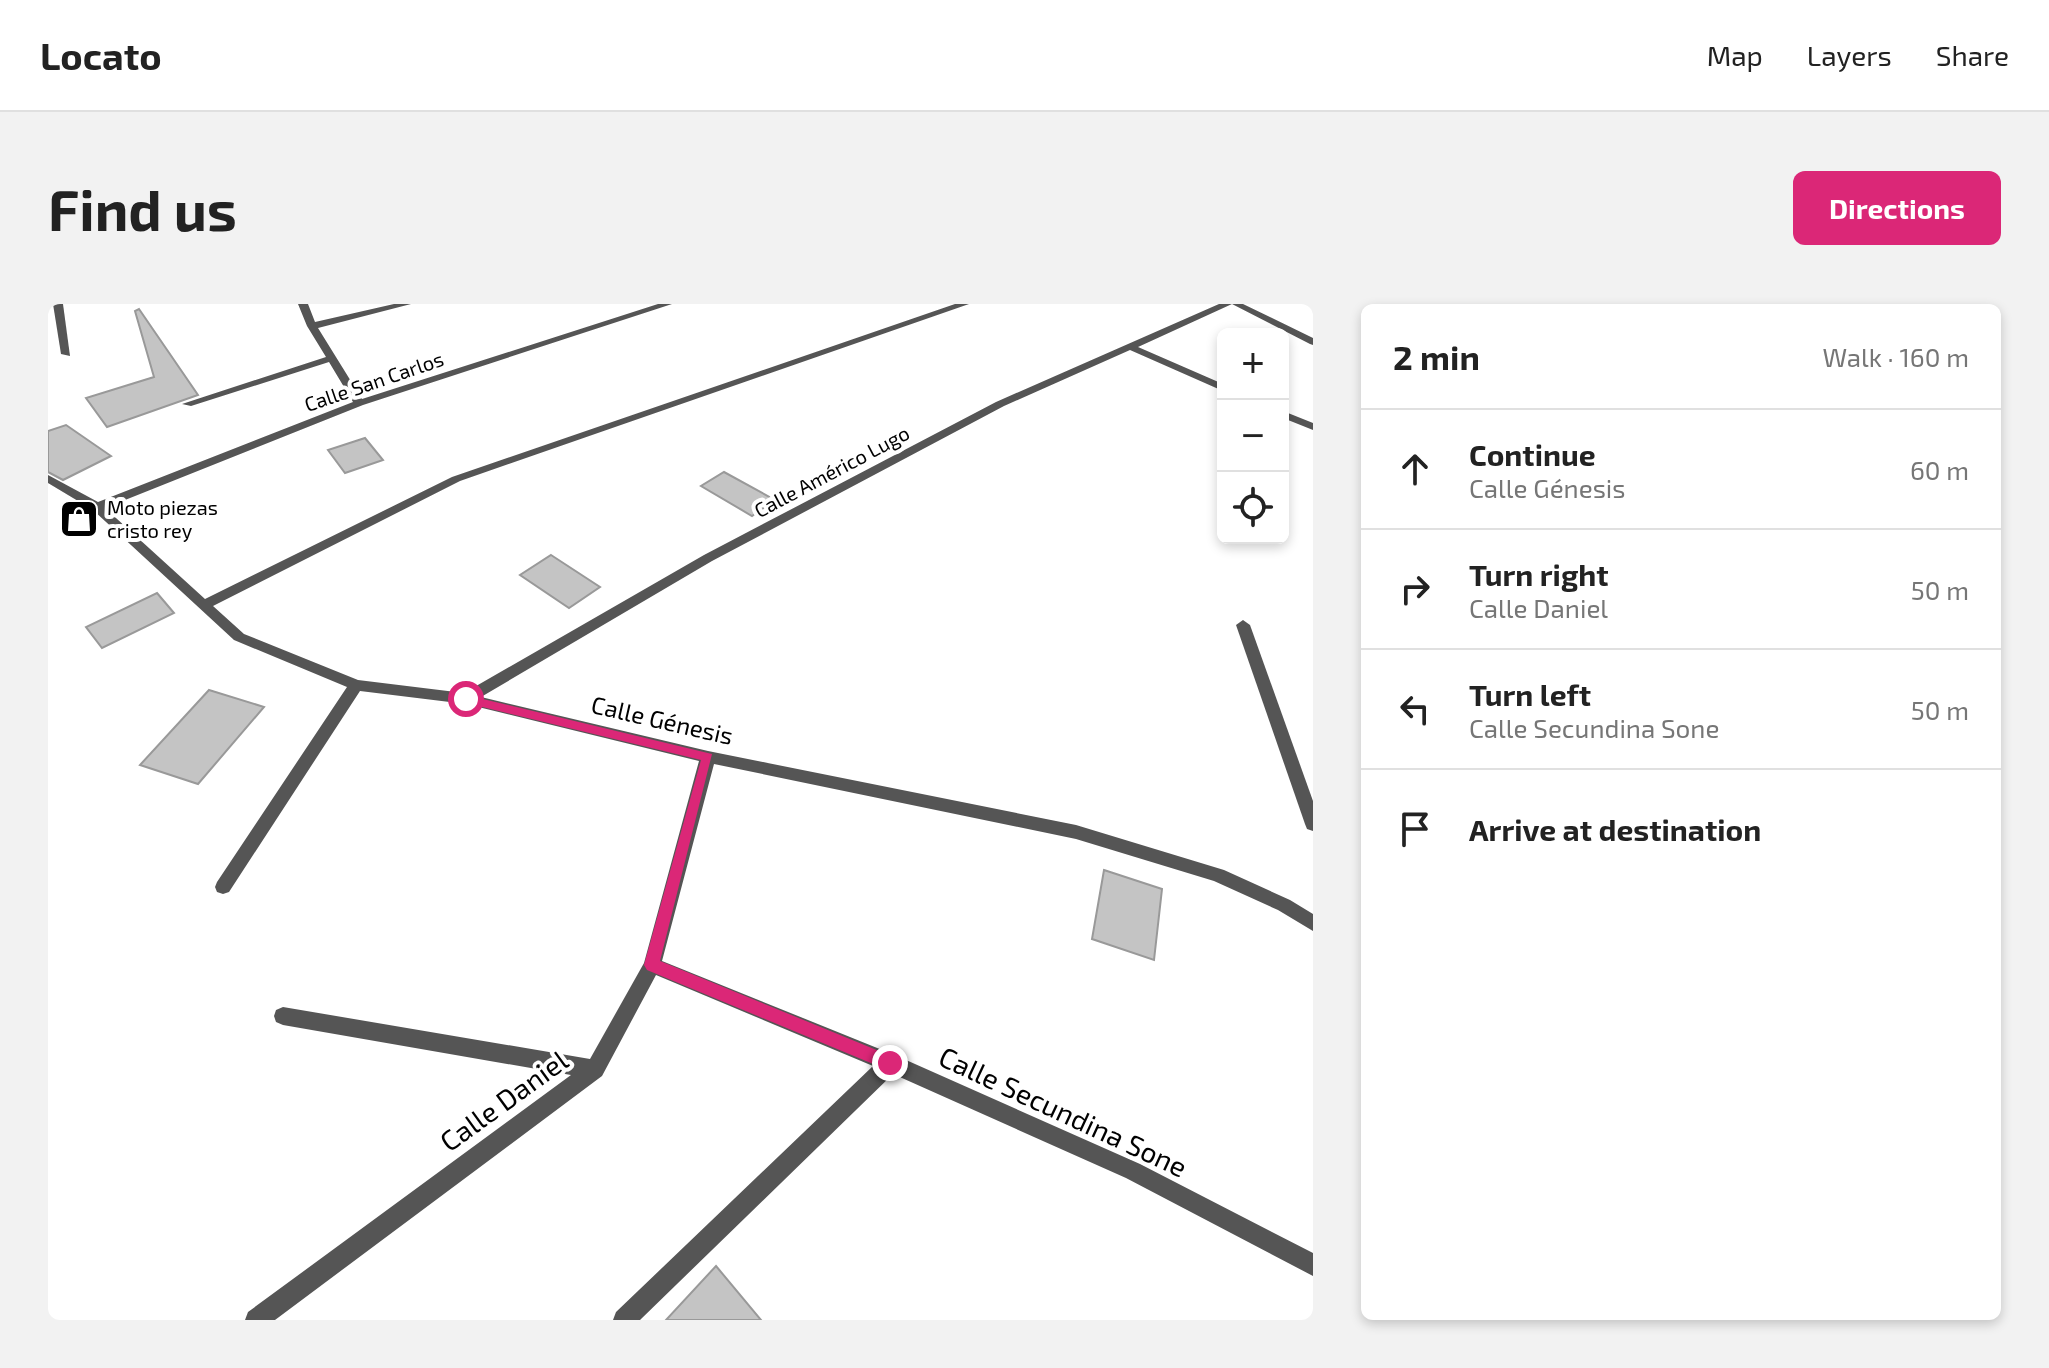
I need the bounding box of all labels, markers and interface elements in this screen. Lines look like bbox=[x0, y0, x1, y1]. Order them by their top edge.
text: Locato bbox=[40, 32, 162, 78]
text: Map bbox=[1707, 38, 1763, 72]
text: Layers bbox=[1807, 38, 1892, 72]
text: Share bbox=[1936, 38, 2009, 72]
button: Directions bbox=[1793, 171, 2001, 245]
text: Find us bbox=[48, 175, 237, 242]
map controls bbox=[1217, 328, 1289, 544]
button: + bbox=[1217, 328, 1289, 400]
text: 2 min bbox=[1393, 336, 1480, 377]
text: Walk · 160 m bbox=[1822, 341, 1969, 372]
street label: Calle San Carlos bbox=[301, 346, 446, 416]
button: − bbox=[1217, 400, 1289, 472]
street label: Calle Américo Lugo bbox=[750, 420, 913, 522]
text: Continue bbox=[1469, 436, 1596, 472]
icon: ahead bbox=[1393, 447, 1437, 491]
text: 60 m bbox=[1910, 454, 1969, 485]
button: locate bbox=[1217, 472, 1289, 544]
text: Calle Génesis bbox=[1469, 472, 1626, 503]
place label: Moto piezas cristo rey bbox=[107, 495, 218, 542]
shop icon: Moto piezas cristo rey bbox=[58, 498, 100, 540]
text: Turn right bbox=[1469, 556, 1609, 592]
icon: right bbox=[1393, 567, 1437, 611]
text: 50 m bbox=[1911, 574, 1969, 605]
text: Calle Daniel bbox=[1469, 592, 1608, 623]
text: Turn left bbox=[1469, 676, 1591, 712]
route start bbox=[448, 681, 484, 717]
icon: left bbox=[1393, 687, 1437, 731]
street label: Calle Génesis bbox=[589, 689, 736, 750]
text: 50 m bbox=[1911, 694, 1969, 725]
text: Calle Secundina Sone bbox=[1469, 712, 1719, 743]
icon: arrive bbox=[1393, 807, 1437, 851]
text: Arrive at destination bbox=[1469, 811, 1761, 847]
street label: Calle Secundina Sone bbox=[934, 1039, 1193, 1183]
street label: Calle Daniel bbox=[433, 1042, 575, 1158]
route end bbox=[872, 1045, 908, 1081]

